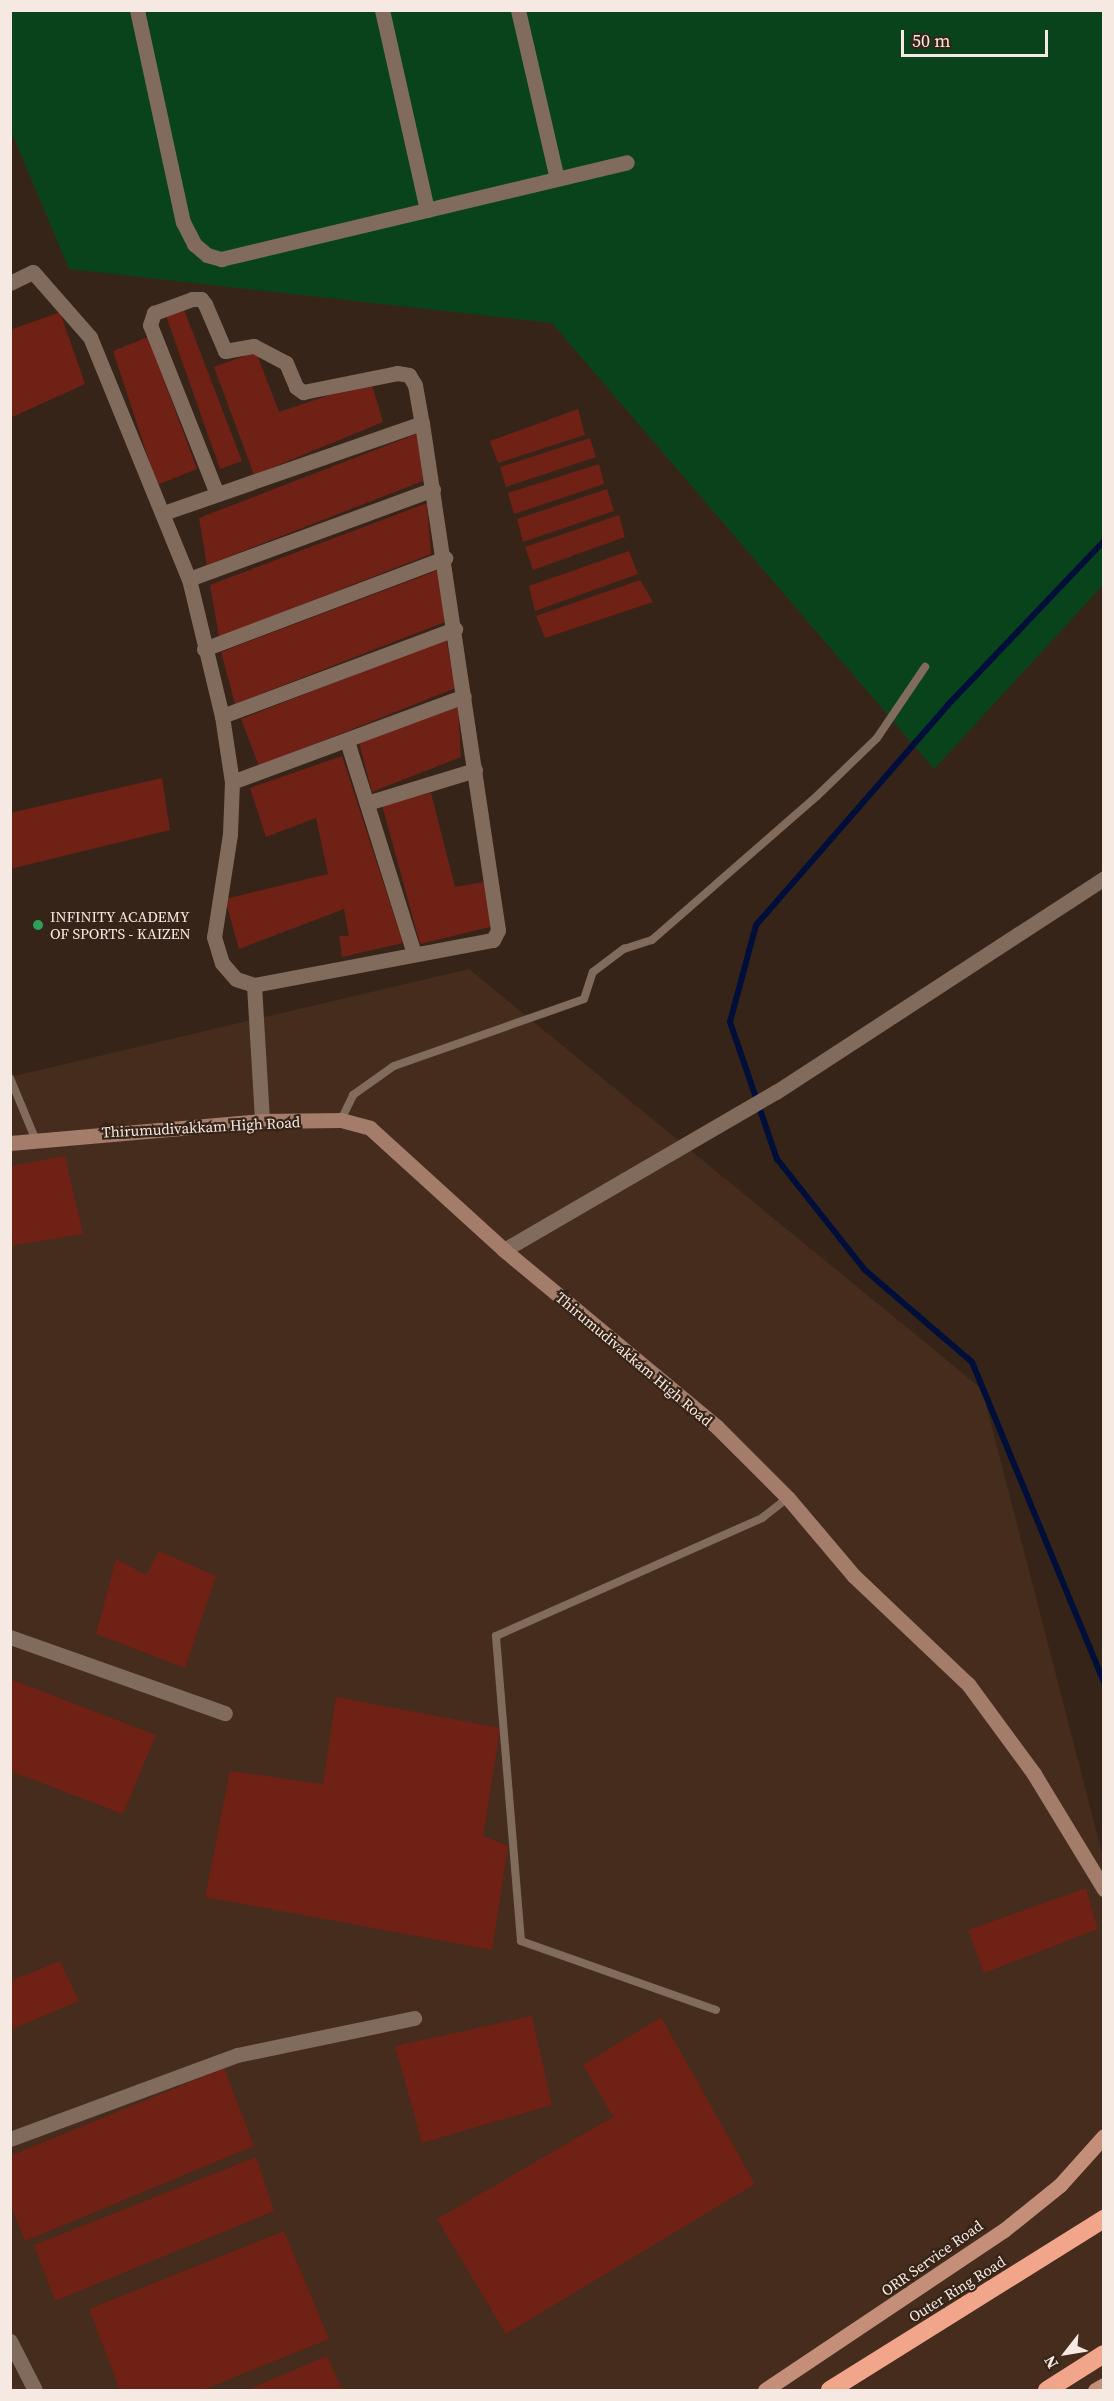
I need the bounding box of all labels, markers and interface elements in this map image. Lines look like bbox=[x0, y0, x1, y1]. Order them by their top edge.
scale bar bbox=[904, 18, 1051, 56]
text: 50 m bbox=[912, 28, 950, 53]
place label: INFINITY ACADEMY OF SPORTS - KAIZEN bbox=[50, 907, 191, 942]
marker: INFINITY ACADEMY OF SPORTS - KAIZEN bbox=[31, 918, 45, 932]
street label: Thirumudivakkam High Road bbox=[101, 1113, 301, 1141]
street label: Thirumudivakkam High Road bbox=[552, 1288, 716, 1430]
street label: ORR Service Road bbox=[878, 2216, 986, 2300]
street label: Outer Ring Road bbox=[905, 2252, 1009, 2326]
north arrow bbox=[1036, 2323, 1096, 2383]
text: N bbox=[1038, 2352, 1063, 2373]

